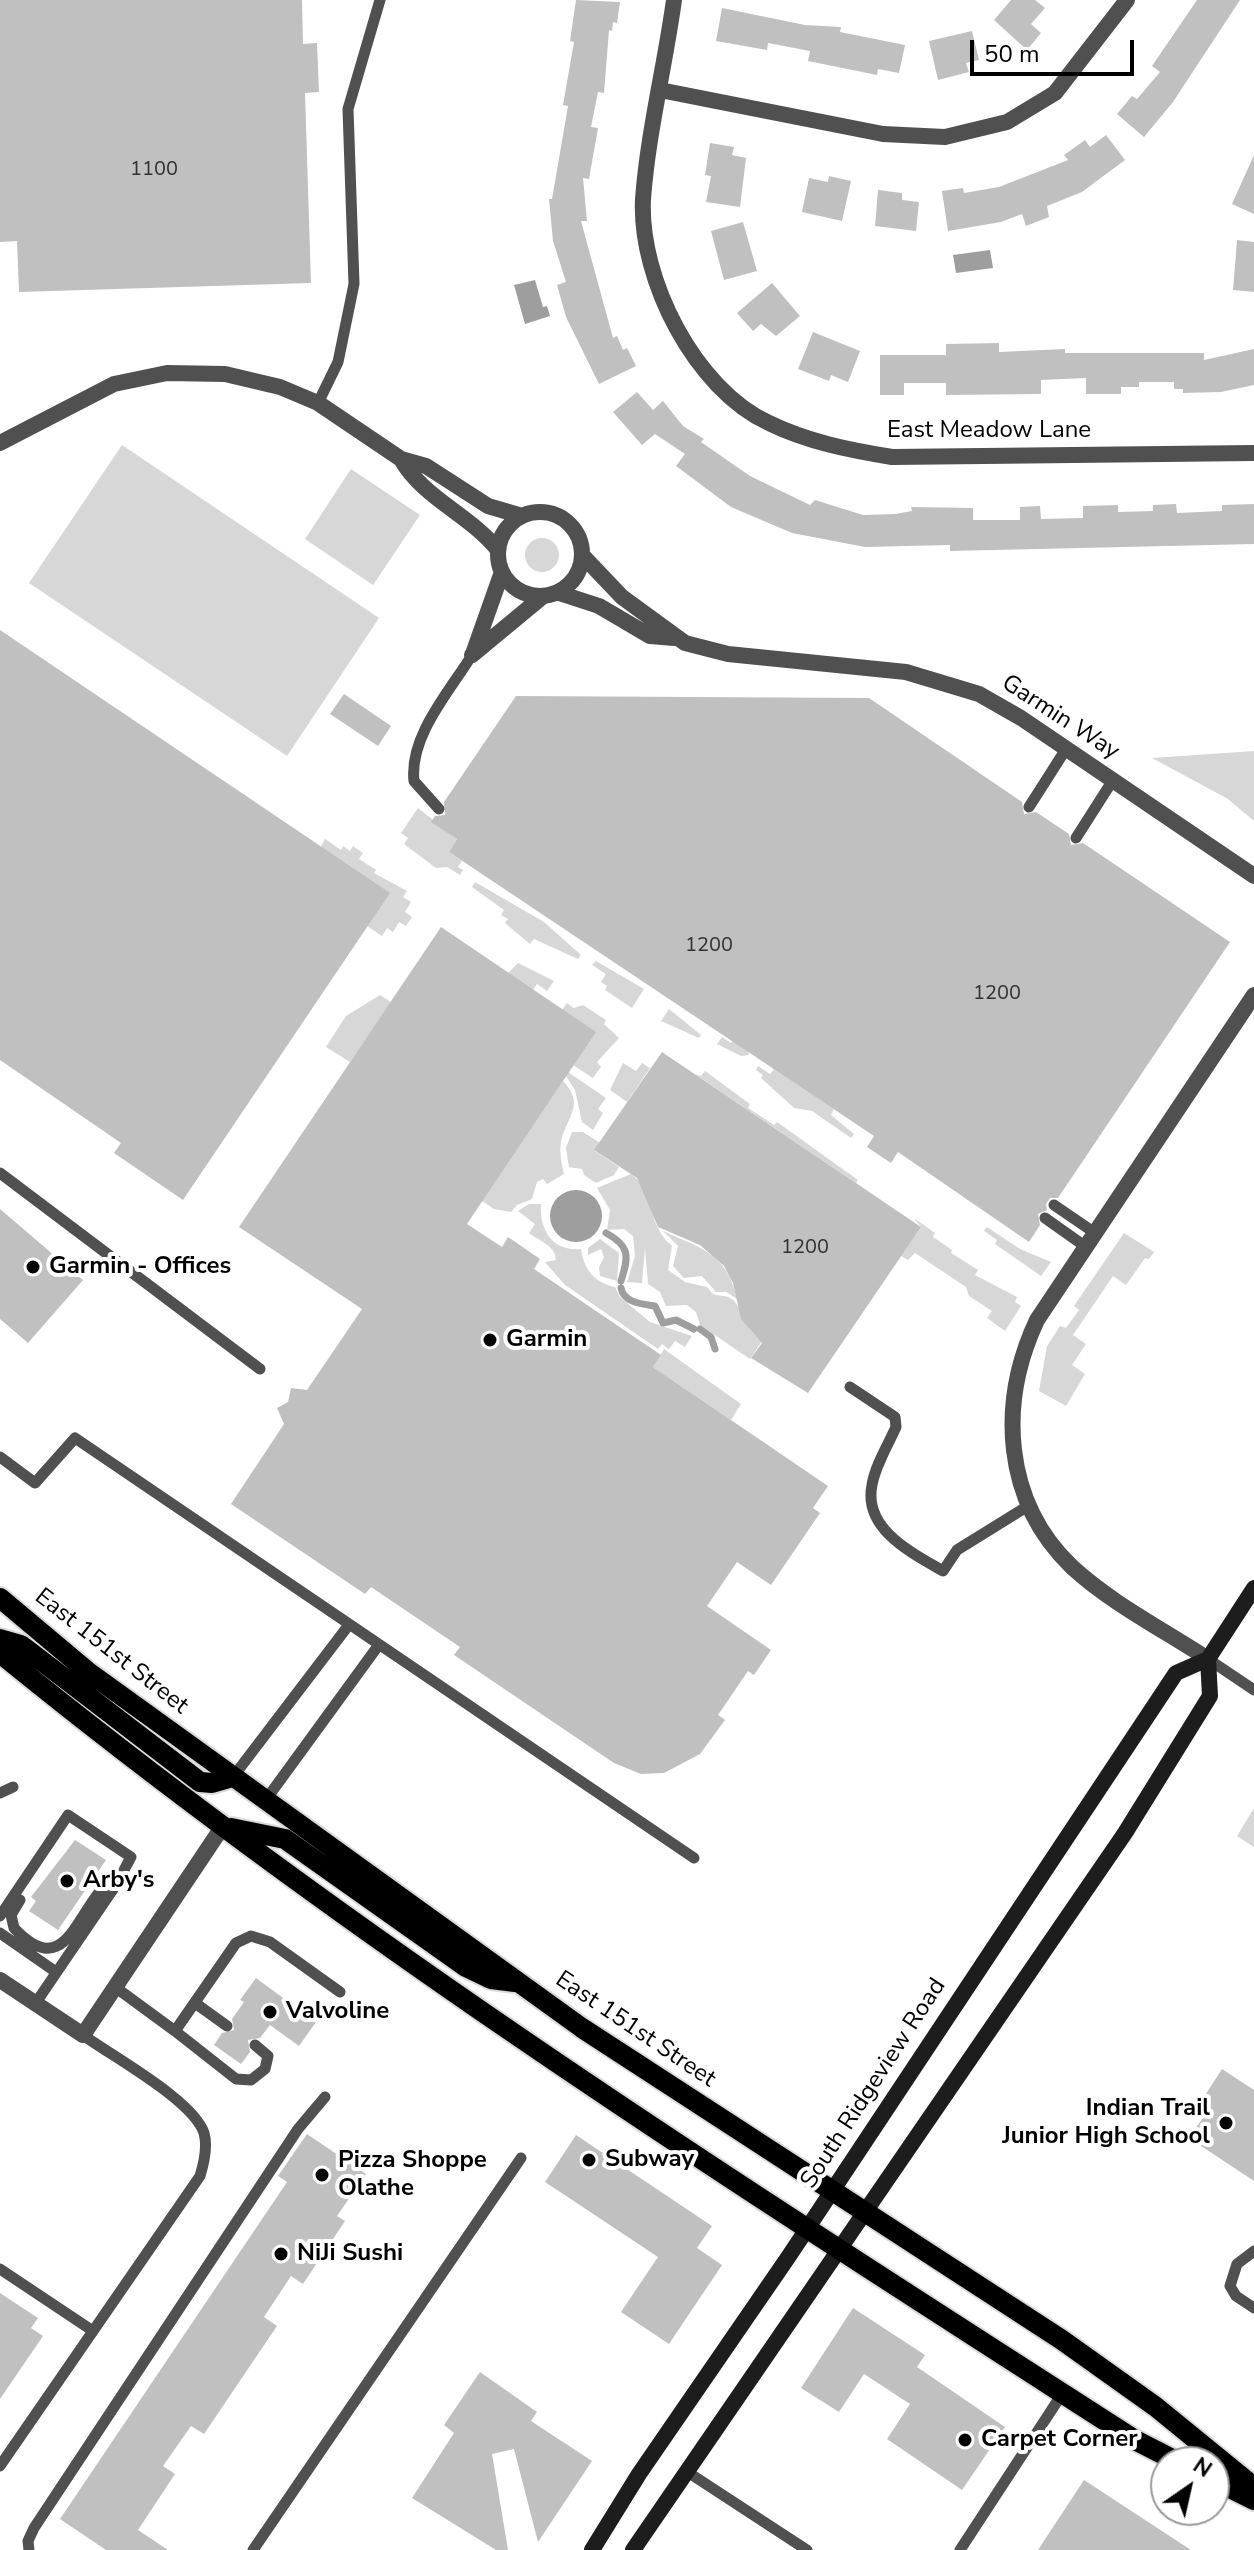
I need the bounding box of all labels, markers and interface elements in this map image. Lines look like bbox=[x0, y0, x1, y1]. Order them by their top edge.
scale bar bbox=[974, 24, 1138, 74]
text: 50 m bbox=[984, 38, 1040, 70]
house number: 1100 bbox=[130, 158, 178, 182]
street label: East Meadow Lane bbox=[887, 417, 1091, 445]
street label: Garmin Way bbox=[996, 669, 1124, 767]
house number: 1200 bbox=[685, 934, 733, 958]
house number: 1200 bbox=[973, 982, 1021, 1006]
house number: 1200 bbox=[781, 1236, 829, 1260]
place label: Garmin - Offices bbox=[49, 1253, 231, 1281]
marker: Garmin - Offices bbox=[24, 1258, 42, 1276]
place label: Garmin bbox=[506, 1326, 587, 1354]
marker: Garmin bbox=[481, 1331, 499, 1349]
street label: East 151st Street bbox=[28, 1583, 194, 1721]
place label: Arby's bbox=[83, 1867, 155, 1895]
marker: Arby's bbox=[58, 1872, 76, 1890]
street label: East 151st Street bbox=[549, 1966, 721, 2094]
street label: South Ridgeview Road bbox=[795, 1974, 953, 2194]
place label: Valvoline bbox=[286, 1998, 389, 2026]
marker: Valvoline bbox=[261, 2003, 279, 2021]
place label: Indian Trail Junior High School bbox=[1002, 2095, 1210, 2151]
marker: Indian Trail Junior High School bbox=[1217, 2114, 1235, 2132]
place label: Subway bbox=[605, 2146, 694, 2174]
place label: Pizza Shoppe Olathe bbox=[338, 2147, 487, 2203]
marker: Subway bbox=[580, 2151, 598, 2169]
marker: Pizza Shoppe Olathe bbox=[313, 2166, 331, 2184]
place label: NiJi Sushi bbox=[297, 2240, 403, 2268]
marker: NiJi Sushi bbox=[272, 2245, 290, 2263]
place label: Carpet Corner bbox=[981, 2426, 1138, 2454]
marker: Carpet Corner bbox=[956, 2431, 974, 2449]
north arrow bbox=[1150, 2446, 1230, 2526]
text: N bbox=[1187, 2451, 1218, 2485]

